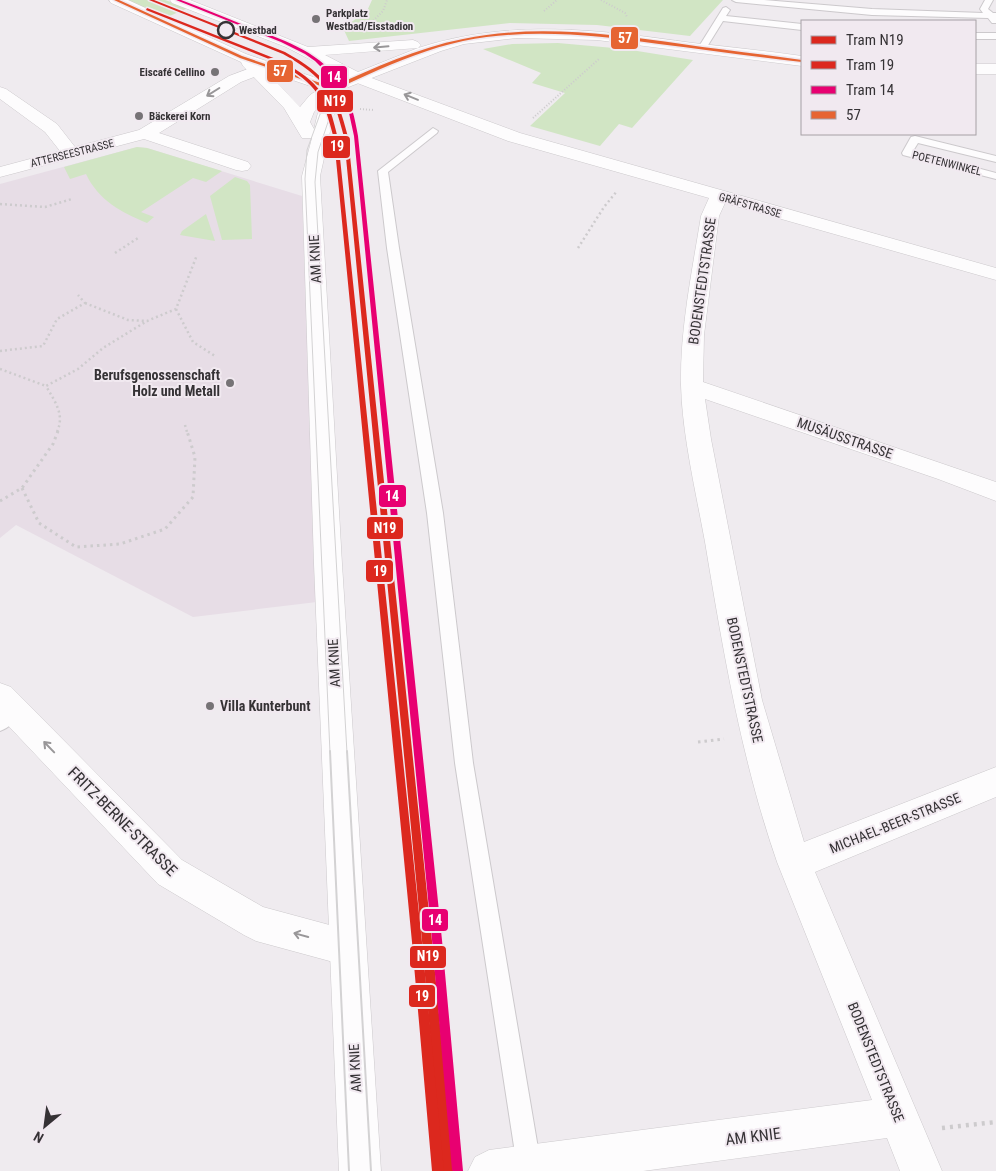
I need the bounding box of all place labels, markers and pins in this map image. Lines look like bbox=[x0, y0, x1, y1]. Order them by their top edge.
place label: Parkplatz Westbad/Eisstadion bbox=[326, 7, 413, 33]
marker: Parkplatz Westbad/Eisstadion bbox=[310, 13, 322, 25]
marker: Westbad bbox=[217, 21, 235, 39]
place label: Westbad bbox=[239, 24, 277, 37]
place label: Eiscafé Cellino bbox=[140, 66, 206, 79]
marker: Eiscafé Cellino bbox=[209, 66, 221, 78]
marker: Bäckerei Korn bbox=[133, 110, 145, 122]
place label: Bäckerei Korn bbox=[149, 110, 210, 123]
place label: Berufsgenossenschaft Holz und Metall bbox=[94, 367, 220, 399]
marker: Berufsgenossenschaft Holz und Metall bbox=[224, 377, 236, 389]
place label: Villa Kunterbunt bbox=[220, 698, 310, 714]
marker: Villa Kunterbunt bbox=[204, 700, 216, 712]

